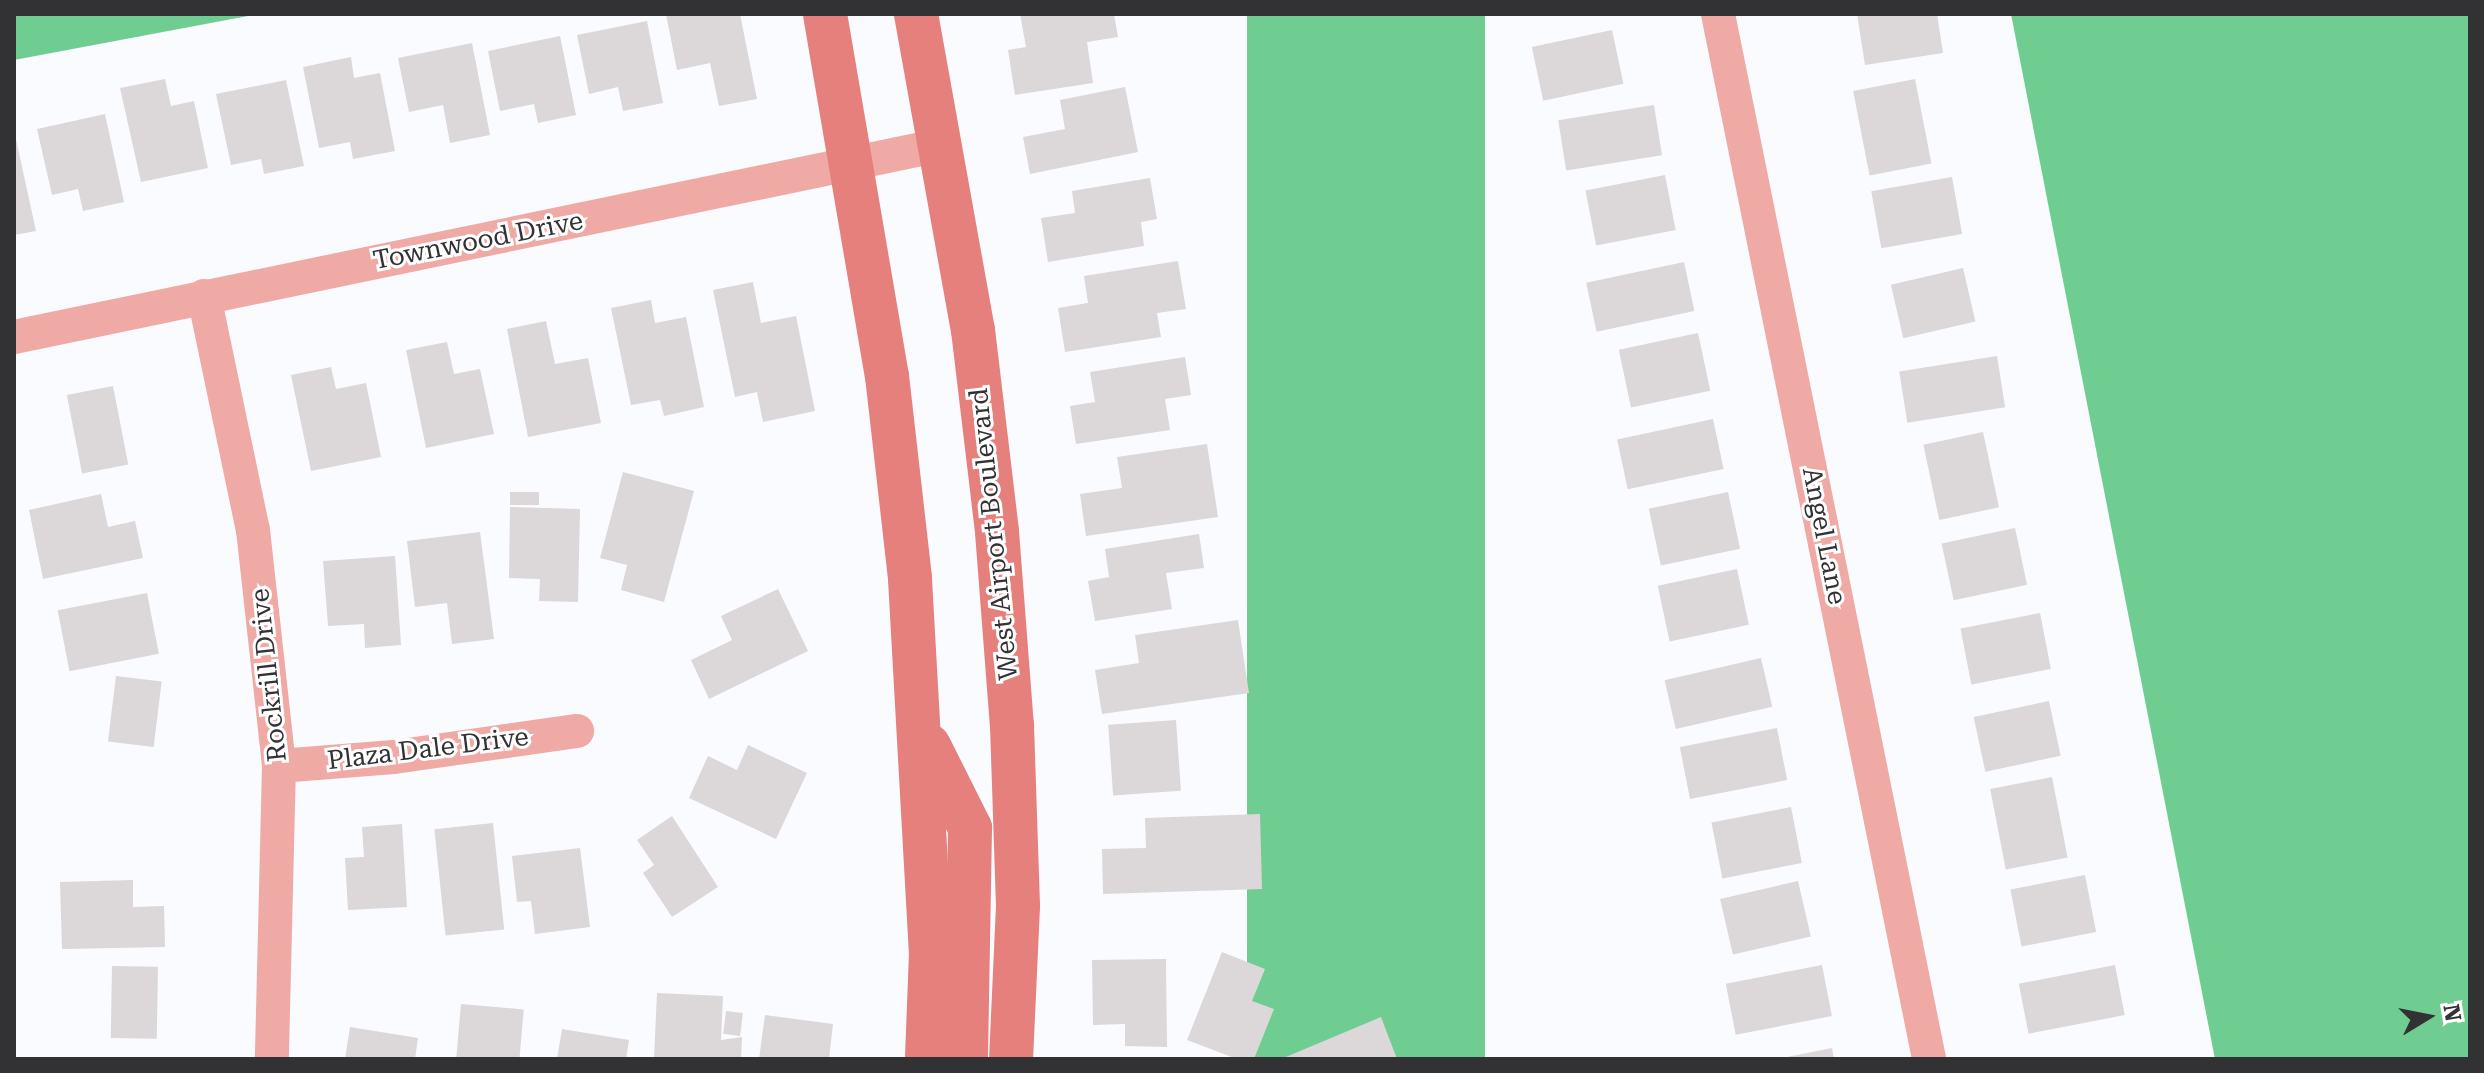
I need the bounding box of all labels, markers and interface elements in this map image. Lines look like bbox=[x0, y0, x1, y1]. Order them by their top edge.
street label: Townwood Drive bbox=[370, 205, 586, 277]
street label: West Airport Boulevard bbox=[963, 387, 1025, 681]
street label: Angel Lane bbox=[1795, 465, 1853, 607]
street label: Rockrill Drive bbox=[244, 587, 294, 763]
street label: Plaza Dale Drive bbox=[326, 721, 530, 777]
north arrow bbox=[2388, 977, 2468, 1057]
text: N bbox=[2438, 1002, 2466, 1023]

